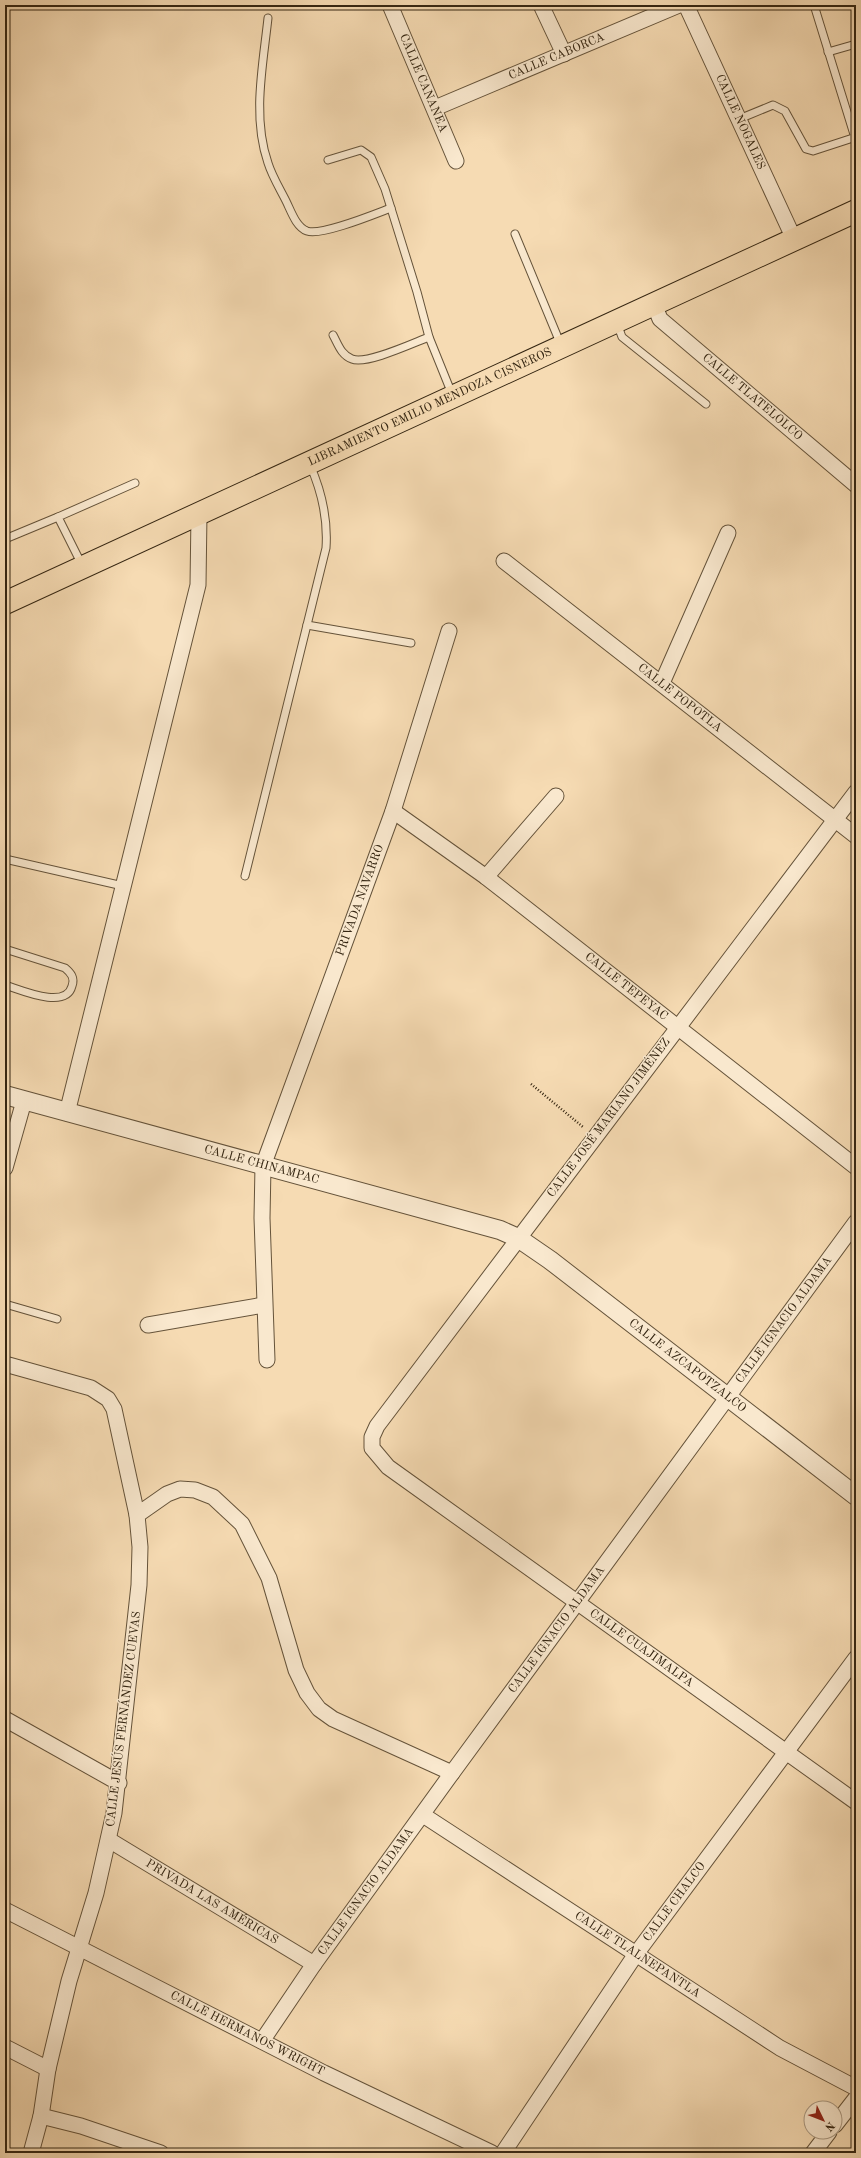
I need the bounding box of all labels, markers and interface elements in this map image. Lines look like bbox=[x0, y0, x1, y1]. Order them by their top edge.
street label: CALLE CABORCA bbox=[507, 31, 606, 82]
street label: CALLE CANANEA bbox=[397, 32, 449, 134]
street label: CALLE NOGALES bbox=[713, 73, 767, 172]
street label: LIBRAMIENTO EMILIO MENDOZA CISNEROS bbox=[306, 346, 554, 469]
street label: CALLE TLATELOLCO bbox=[700, 352, 805, 443]
street label: CALLE POPOTLA bbox=[635, 662, 724, 735]
street label: PRIVADA NAVARRO bbox=[334, 843, 386, 958]
street label: CALLE TEPEYAC bbox=[582, 951, 670, 1023]
street label: CALLE JOSÉ MARIANO JIMÉNEZ bbox=[543, 1034, 673, 1200]
street label: CALLE CHINAMPAC bbox=[203, 1144, 320, 1186]
street label: CALLE IGNACIO ALDAMA bbox=[734, 1255, 834, 1386]
street label: CALLE AZCAPOTZALCO bbox=[626, 1317, 748, 1415]
street label: CALLE IGNACIO ALDAMA bbox=[507, 1564, 607, 1696]
street label: CALLE CUAJIMALPA bbox=[587, 1607, 695, 1689]
street label: CALLE JESÚS FERNÁNDEZ CUEVAS bbox=[101, 1610, 143, 1828]
street label: CALLE IGNACIO ALDAMA bbox=[316, 1826, 416, 1958]
street label: PRIVADA LAS AMÉRICAS bbox=[143, 1858, 280, 1947]
street label: CALLE CHALCO bbox=[641, 1860, 708, 1944]
street label: CALLE TLALNEPANTLA bbox=[572, 1910, 702, 2000]
street label: CALLE HERMANOS WRIGHT bbox=[168, 1989, 326, 2078]
north arrow bbox=[803, 2100, 843, 2140]
text: N bbox=[822, 2119, 836, 2133]

